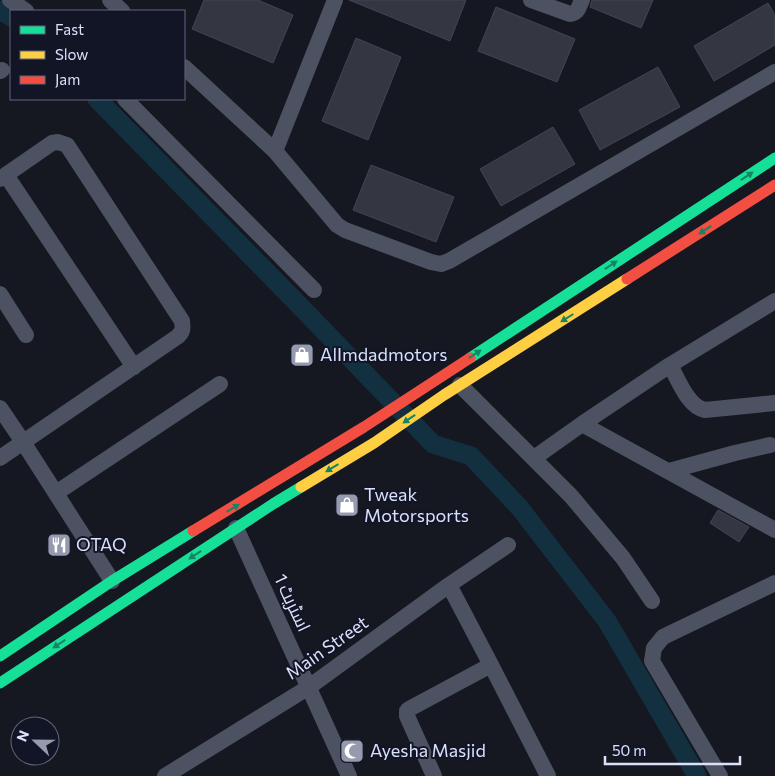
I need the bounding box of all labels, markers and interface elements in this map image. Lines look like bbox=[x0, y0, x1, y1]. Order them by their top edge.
legend bbox=[10, 10, 185, 100]
text: Fast bbox=[55, 20, 84, 38]
text: Slow bbox=[55, 45, 88, 63]
text: Jam bbox=[55, 70, 80, 88]
one-way arrow bbox=[740, 172, 754, 181]
one-way arrow bbox=[698, 225, 711, 235]
one-way arrow bbox=[604, 260, 618, 270]
one-way arrow bbox=[561, 313, 574, 322]
shop icon: AlImdadmotors bbox=[289, 342, 315, 368]
place label: AlImdadmotors bbox=[320, 343, 447, 365]
one-way arrow bbox=[468, 349, 482, 359]
one-way arrow bbox=[402, 414, 416, 424]
one-way arrow bbox=[326, 464, 339, 473]
place label: Tweak Motorsports bbox=[364, 483, 469, 526]
shop icon: Tweak Motorsports bbox=[334, 492, 360, 518]
one-way arrow bbox=[226, 503, 239, 512]
restaurant icon: OTAQ bbox=[46, 532, 72, 558]
place label: OTAQ bbox=[76, 533, 127, 555]
one-way arrow bbox=[188, 550, 201, 560]
street label: اسٹریٹ 1 bbox=[269, 570, 316, 635]
street label: Main Street bbox=[281, 611, 372, 684]
one-way arrow bbox=[52, 639, 65, 649]
north arrow bbox=[10, 716, 60, 766]
text: N bbox=[13, 728, 32, 744]
scale bar bbox=[605, 734, 740, 766]
mosque icon: Ayesha Masjid bbox=[339, 738, 365, 764]
place label: Ayesha Masjid bbox=[370, 739, 486, 761]
text: 50 m bbox=[612, 741, 646, 759]

